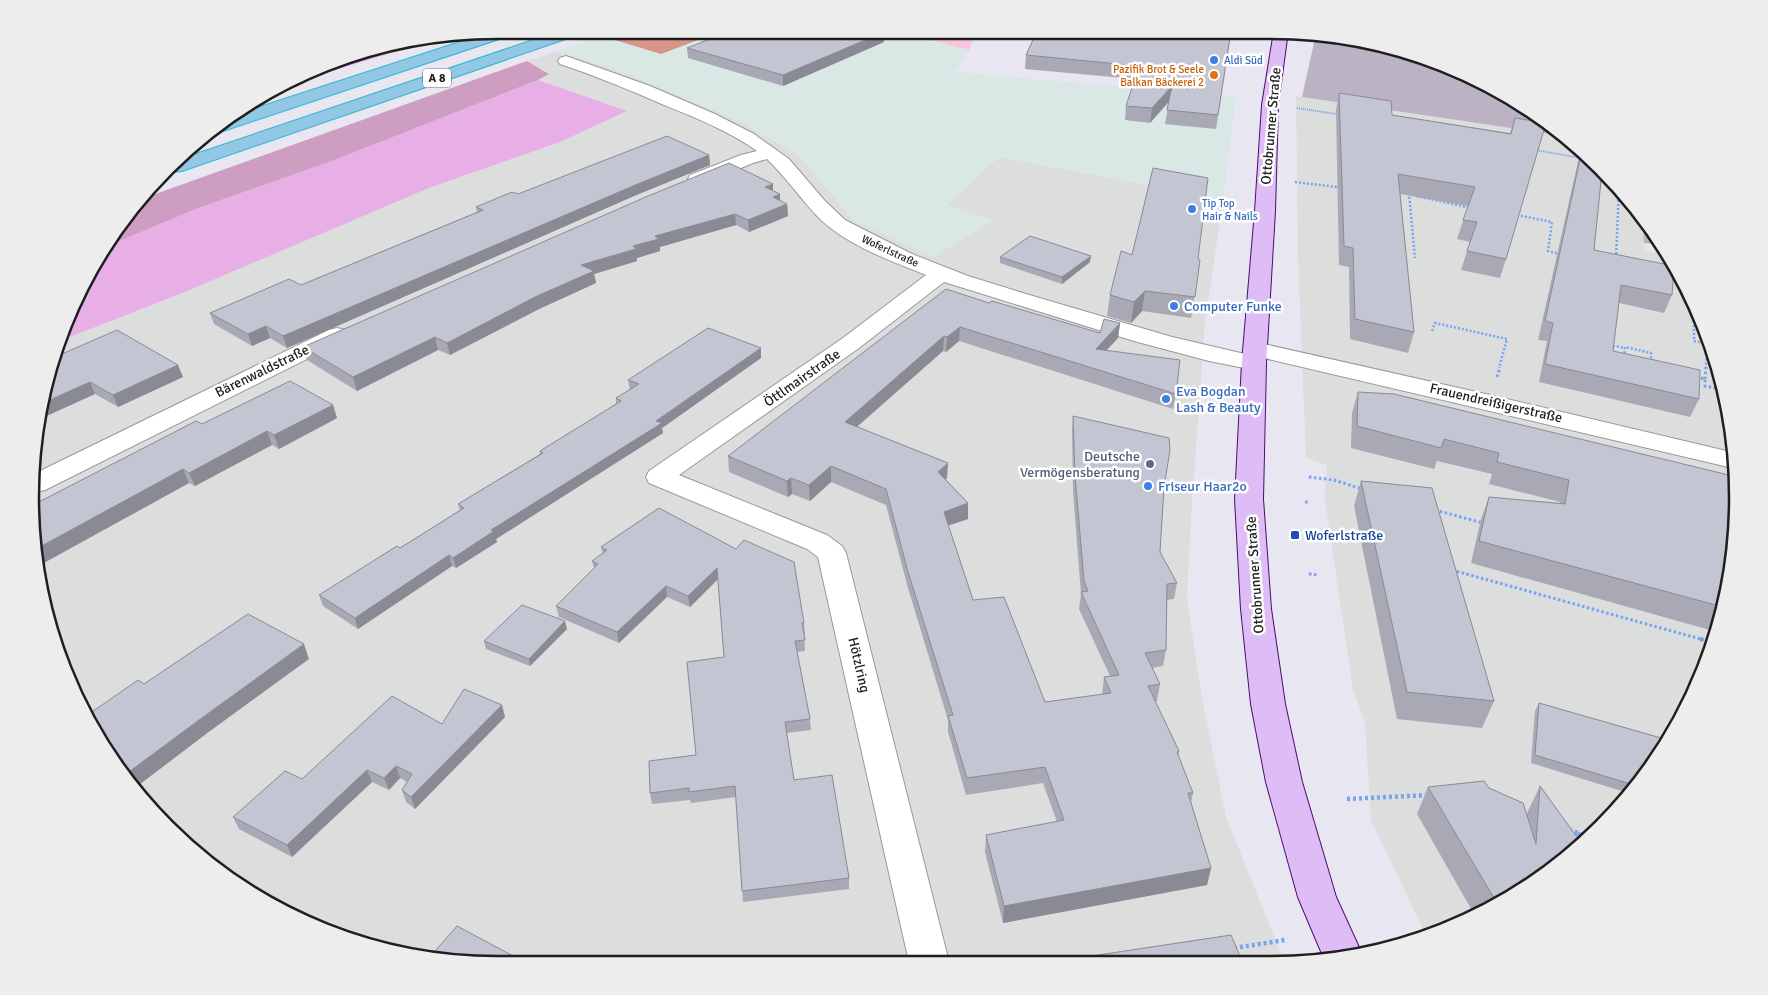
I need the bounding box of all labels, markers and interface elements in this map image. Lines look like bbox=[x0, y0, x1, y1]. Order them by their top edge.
marker: Aldi Süd bbox=[1208, 54, 1220, 66]
place label: Aldi Süd bbox=[1224, 54, 1263, 67]
place label: Pazifik Brot & Seele Balkan Bäckerei 2 bbox=[1113, 63, 1204, 89]
street label: Ottobrunner Straße bbox=[1257, 67, 1285, 185]
road number: A 8 bbox=[423, 68, 451, 88]
marker: Pazifik Brot & Seele Balkan Bäckerei 2 bbox=[1208, 69, 1220, 81]
place label: Tip Top Hair & Nails bbox=[1202, 197, 1258, 223]
marker: Tip Top Hair & Nails bbox=[1186, 203, 1198, 215]
street label: Woferlstraße bbox=[859, 232, 921, 270]
place label: Computer Funke bbox=[1184, 298, 1282, 315]
marker: Computer Funke bbox=[1168, 300, 1180, 312]
street label: Bärenwaldstraße bbox=[212, 341, 312, 401]
street label: Öttlmairstraße bbox=[761, 345, 843, 411]
street label: Frauendreißigerstraße bbox=[1428, 379, 1564, 427]
place label: Eva Bogdan Lash & Beauty bbox=[1176, 383, 1261, 416]
marker: Eva Bogdan Lash & Beauty bbox=[1160, 393, 1172, 405]
place label: Deutsche Vermögensberatung bbox=[1020, 448, 1140, 481]
marker: Deutsche Vermögensberatung bbox=[1144, 458, 1156, 470]
place label: Friseur Haar2o bbox=[1158, 478, 1247, 495]
marker: Friseur Haar2o bbox=[1142, 480, 1154, 492]
street label: Ottobrunner Straße bbox=[1242, 516, 1268, 634]
place label: Woferlstraße bbox=[1305, 527, 1383, 544]
marker: Woferlstraße bbox=[1289, 529, 1301, 541]
street label: Hötzlring bbox=[844, 636, 874, 694]

